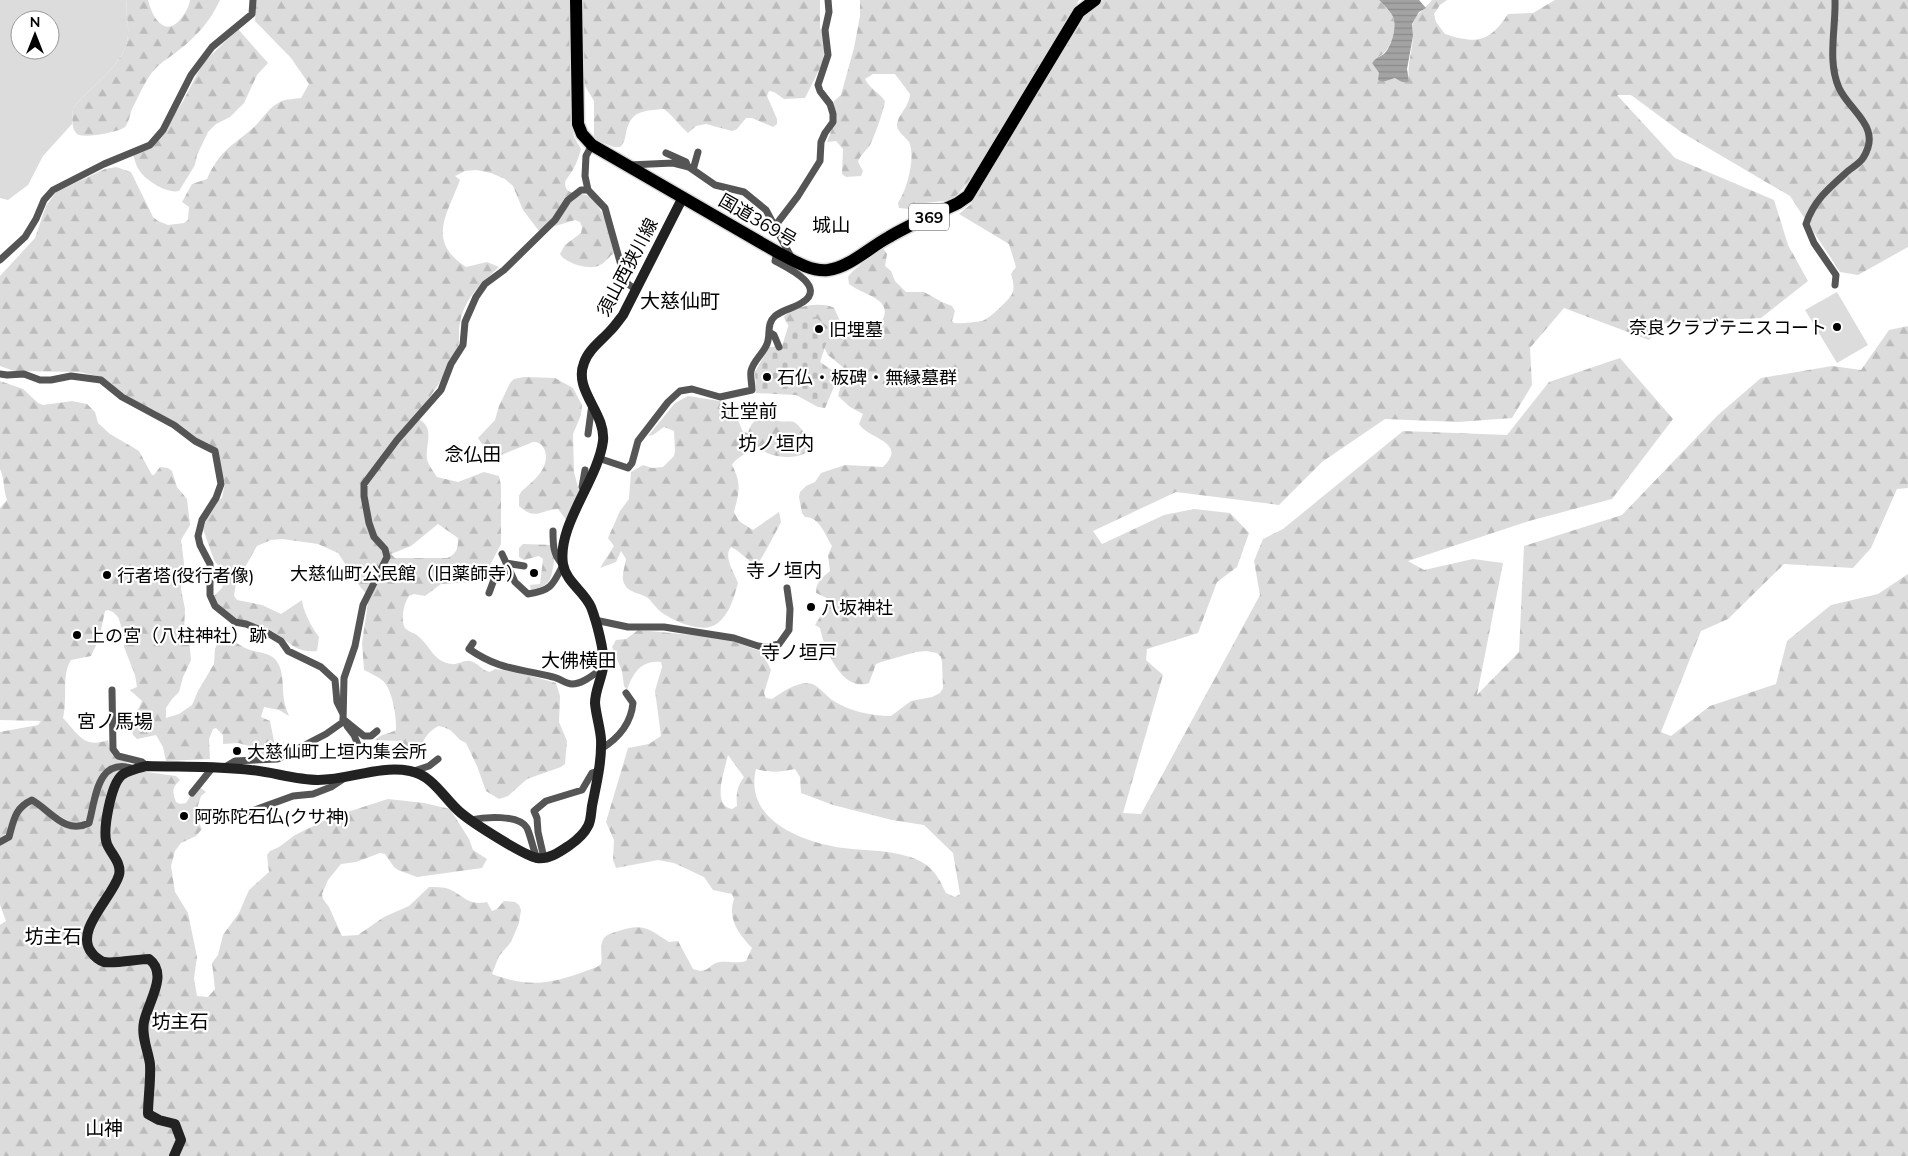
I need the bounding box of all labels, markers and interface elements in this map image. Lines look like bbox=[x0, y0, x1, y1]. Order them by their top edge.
north arrow bbox=[10, 10, 60, 60]
text: N bbox=[30, 13, 40, 31]
street label: 国道369号 bbox=[715, 188, 801, 252]
road number: 369 bbox=[909, 203, 949, 230]
district label: 城山 bbox=[812, 213, 850, 237]
street label: 須山西狭川線 bbox=[591, 214, 663, 320]
district label: 大慈仙町 bbox=[640, 288, 720, 313]
place label: 奈良クラブテニスコート bbox=[1629, 316, 1827, 339]
place label: 旧埋墓 bbox=[829, 318, 883, 341]
marker: 奈良クラブテニスコート bbox=[1831, 321, 1843, 333]
marker: 旧埋墓 bbox=[813, 323, 825, 335]
place label: 石仏・板碑・無縁墓群 bbox=[777, 366, 957, 389]
marker: 石仏・板碑・無縁墓群 bbox=[761, 371, 773, 383]
district label: 辻堂前 bbox=[720, 399, 778, 423]
district label: 坊ノ垣内 bbox=[738, 431, 814, 455]
district label: 念仏田 bbox=[444, 442, 502, 466]
district label: 寺ノ垣内 bbox=[746, 558, 822, 582]
place label: 大慈仙町公民館（旧薬師寺） bbox=[290, 562, 524, 585]
place label: 行者塔(役行者像) bbox=[117, 564, 254, 587]
marker: 大慈仙町公民館（旧薬師寺） bbox=[528, 567, 540, 579]
marker: 行者塔(役行者像) bbox=[101, 569, 113, 581]
place label: 八坂神社 bbox=[821, 596, 893, 619]
marker: 八坂神社 bbox=[805, 601, 817, 613]
place label: 上の宮（八柱神社）跡 bbox=[87, 624, 267, 647]
marker: 上の宮（八柱神社）跡 bbox=[71, 629, 83, 641]
district label: 寺ノ垣戸 bbox=[761, 640, 837, 664]
district label: 大佛横田 bbox=[541, 648, 617, 672]
district label: 宮ノ馬場 bbox=[77, 709, 153, 733]
place label: 大慈仙町上垣内集会所 bbox=[247, 740, 427, 763]
marker: 大慈仙町上垣内集会所 bbox=[231, 745, 243, 757]
place label: 阿弥陀石仏(クサ神) bbox=[194, 805, 349, 828]
marker: 阿弥陀石仏(クサ神) bbox=[178, 810, 190, 822]
district label: 坊主石 bbox=[24, 924, 82, 948]
district label: 坊主石 bbox=[151, 1009, 209, 1033]
district label: 山神 bbox=[85, 1116, 123, 1140]

